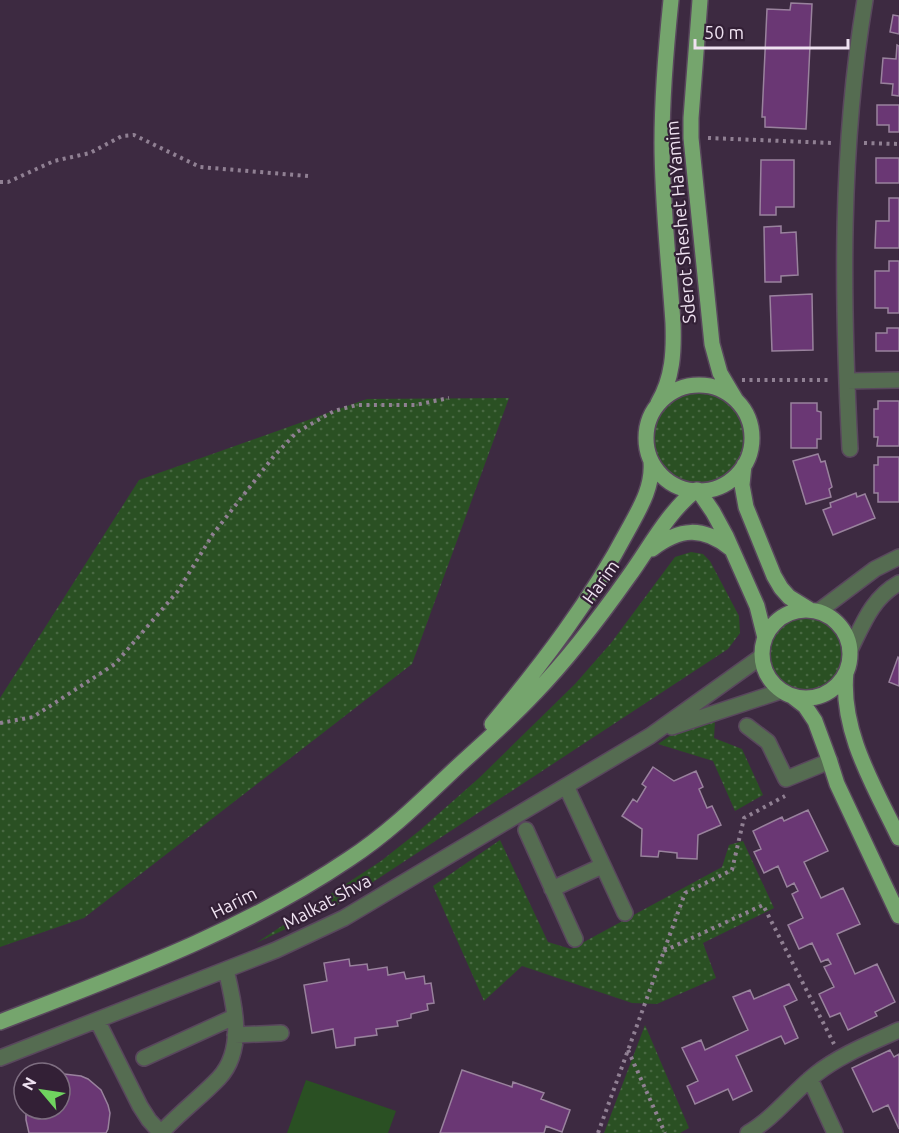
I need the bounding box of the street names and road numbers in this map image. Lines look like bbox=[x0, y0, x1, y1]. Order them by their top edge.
street label: Sderot Sheshet HaYamim bbox=[661, 120, 699, 324]
street label: Harim bbox=[578, 556, 623, 607]
street label: Malkat Shva bbox=[279, 870, 374, 933]
street label: Harim bbox=[207, 882, 260, 922]

